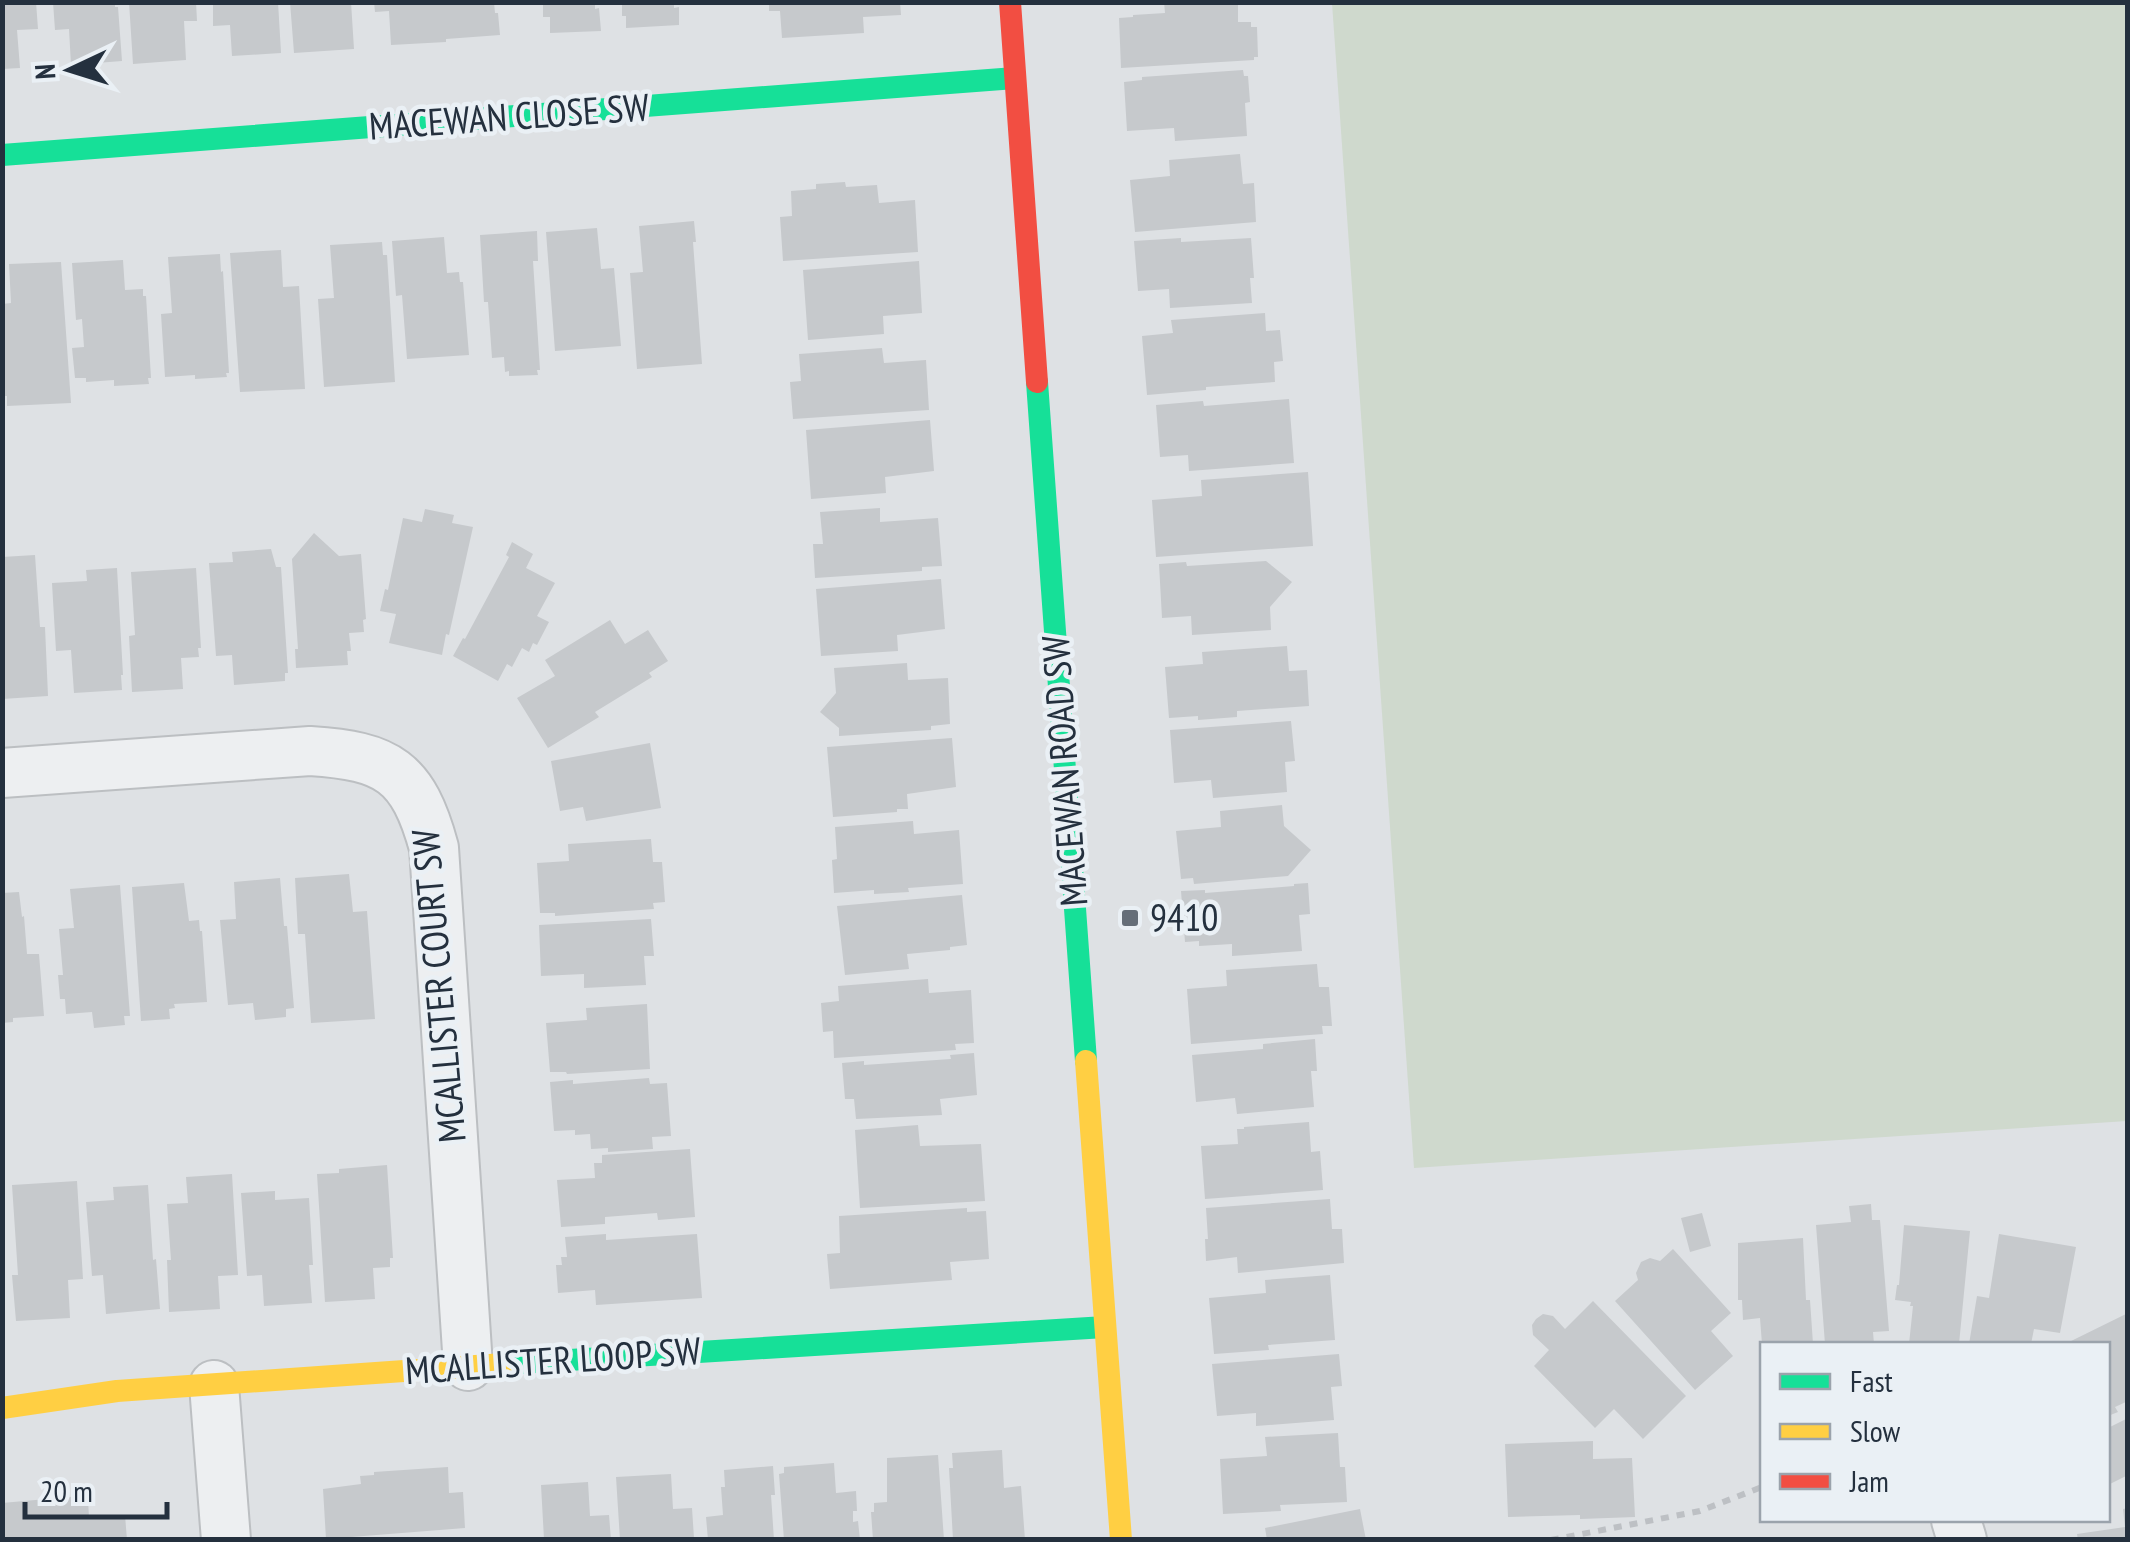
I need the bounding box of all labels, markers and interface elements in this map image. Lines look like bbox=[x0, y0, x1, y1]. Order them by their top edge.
north arrow bbox=[20, 20, 120, 120]
text: N bbox=[26, 63, 64, 81]
street label: MACEWAN CLOSE SW bbox=[367, 81, 651, 150]
street label: MACEWAN ROAD SW bbox=[1030, 634, 1097, 908]
street label: MCALLISTER COURT SW bbox=[399, 827, 476, 1145]
place label: 9410 bbox=[1150, 892, 1218, 941]
marker: 9410 bbox=[1119, 907, 1141, 929]
street label: MCALLISTER LOOP SW bbox=[404, 1325, 703, 1394]
legend bbox=[1760, 1342, 2110, 1522]
text: Fast bbox=[1850, 1361, 1894, 1400]
text: Slow bbox=[1850, 1411, 1901, 1450]
scale bar bbox=[25, 1457, 168, 1519]
text: Jam bbox=[1849, 1461, 1889, 1500]
text: 20 m bbox=[40, 1471, 93, 1510]

